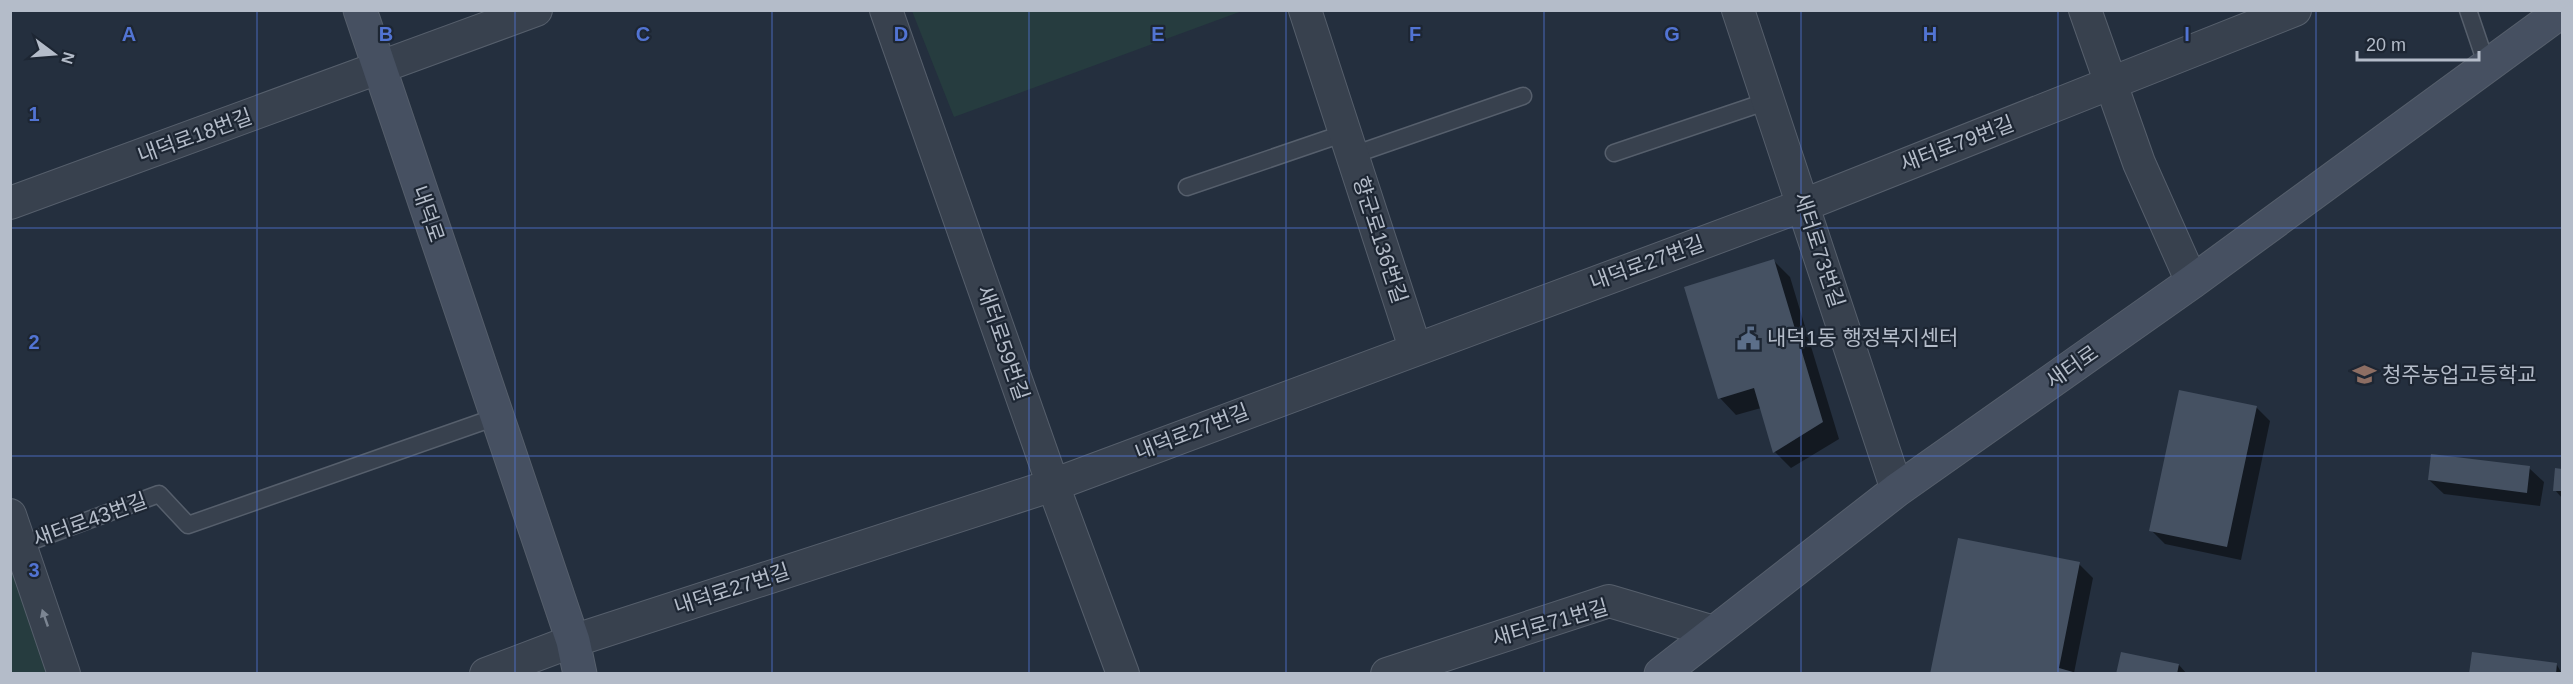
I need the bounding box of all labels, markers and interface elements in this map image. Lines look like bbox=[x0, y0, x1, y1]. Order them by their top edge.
text: A bbox=[122, 23, 136, 45]
text: B bbox=[379, 23, 393, 45]
text: C bbox=[636, 23, 650, 45]
text: D bbox=[894, 23, 908, 45]
text: E bbox=[1151, 23, 1165, 45]
text: F bbox=[1409, 23, 1421, 45]
text: G bbox=[1664, 23, 1680, 45]
text: H bbox=[1923, 23, 1937, 45]
text: I bbox=[2184, 23, 2190, 45]
north arrow bbox=[24, 24, 84, 84]
scale bar bbox=[2357, 24, 2478, 62]
text: 20 m bbox=[2366, 35, 2406, 55]
text: N bbox=[58, 50, 78, 66]
text: 1 bbox=[28, 103, 40, 125]
street label: 내덕로18번길 bbox=[135, 104, 255, 167]
street label: 새터로79번길 bbox=[1897, 111, 2017, 176]
street label: 향군로136번길 bbox=[1349, 174, 1412, 306]
street label: 내덕로 bbox=[408, 183, 449, 245]
street label: 새터로73번길 bbox=[1790, 189, 1849, 310]
street label: 내덕로27번길 bbox=[1587, 231, 1707, 294]
street label: 새터로59번길 bbox=[973, 282, 1034, 403]
public building icon: 내덕1동 행정복지센터 bbox=[1736, 325, 1762, 351]
place label: 내덕1동 행정복지센터 bbox=[1767, 326, 1958, 349]
text: 2 bbox=[28, 331, 40, 353]
street label: 새터로 bbox=[2041, 341, 2102, 393]
school or university icon: 청주농업고등학교 bbox=[2351, 362, 2377, 388]
place label: 청주농업고등학교 bbox=[2382, 363, 2537, 386]
street label: 내덕로27번길 bbox=[1132, 399, 1252, 464]
street label: 새터로43번길 bbox=[30, 488, 150, 551]
text: 3 bbox=[28, 559, 40, 581]
street label: 내덕로27번길 bbox=[671, 559, 792, 618]
street label: 새터로71번길 bbox=[1489, 595, 1611, 650]
one-way arrow bbox=[40, 609, 50, 627]

